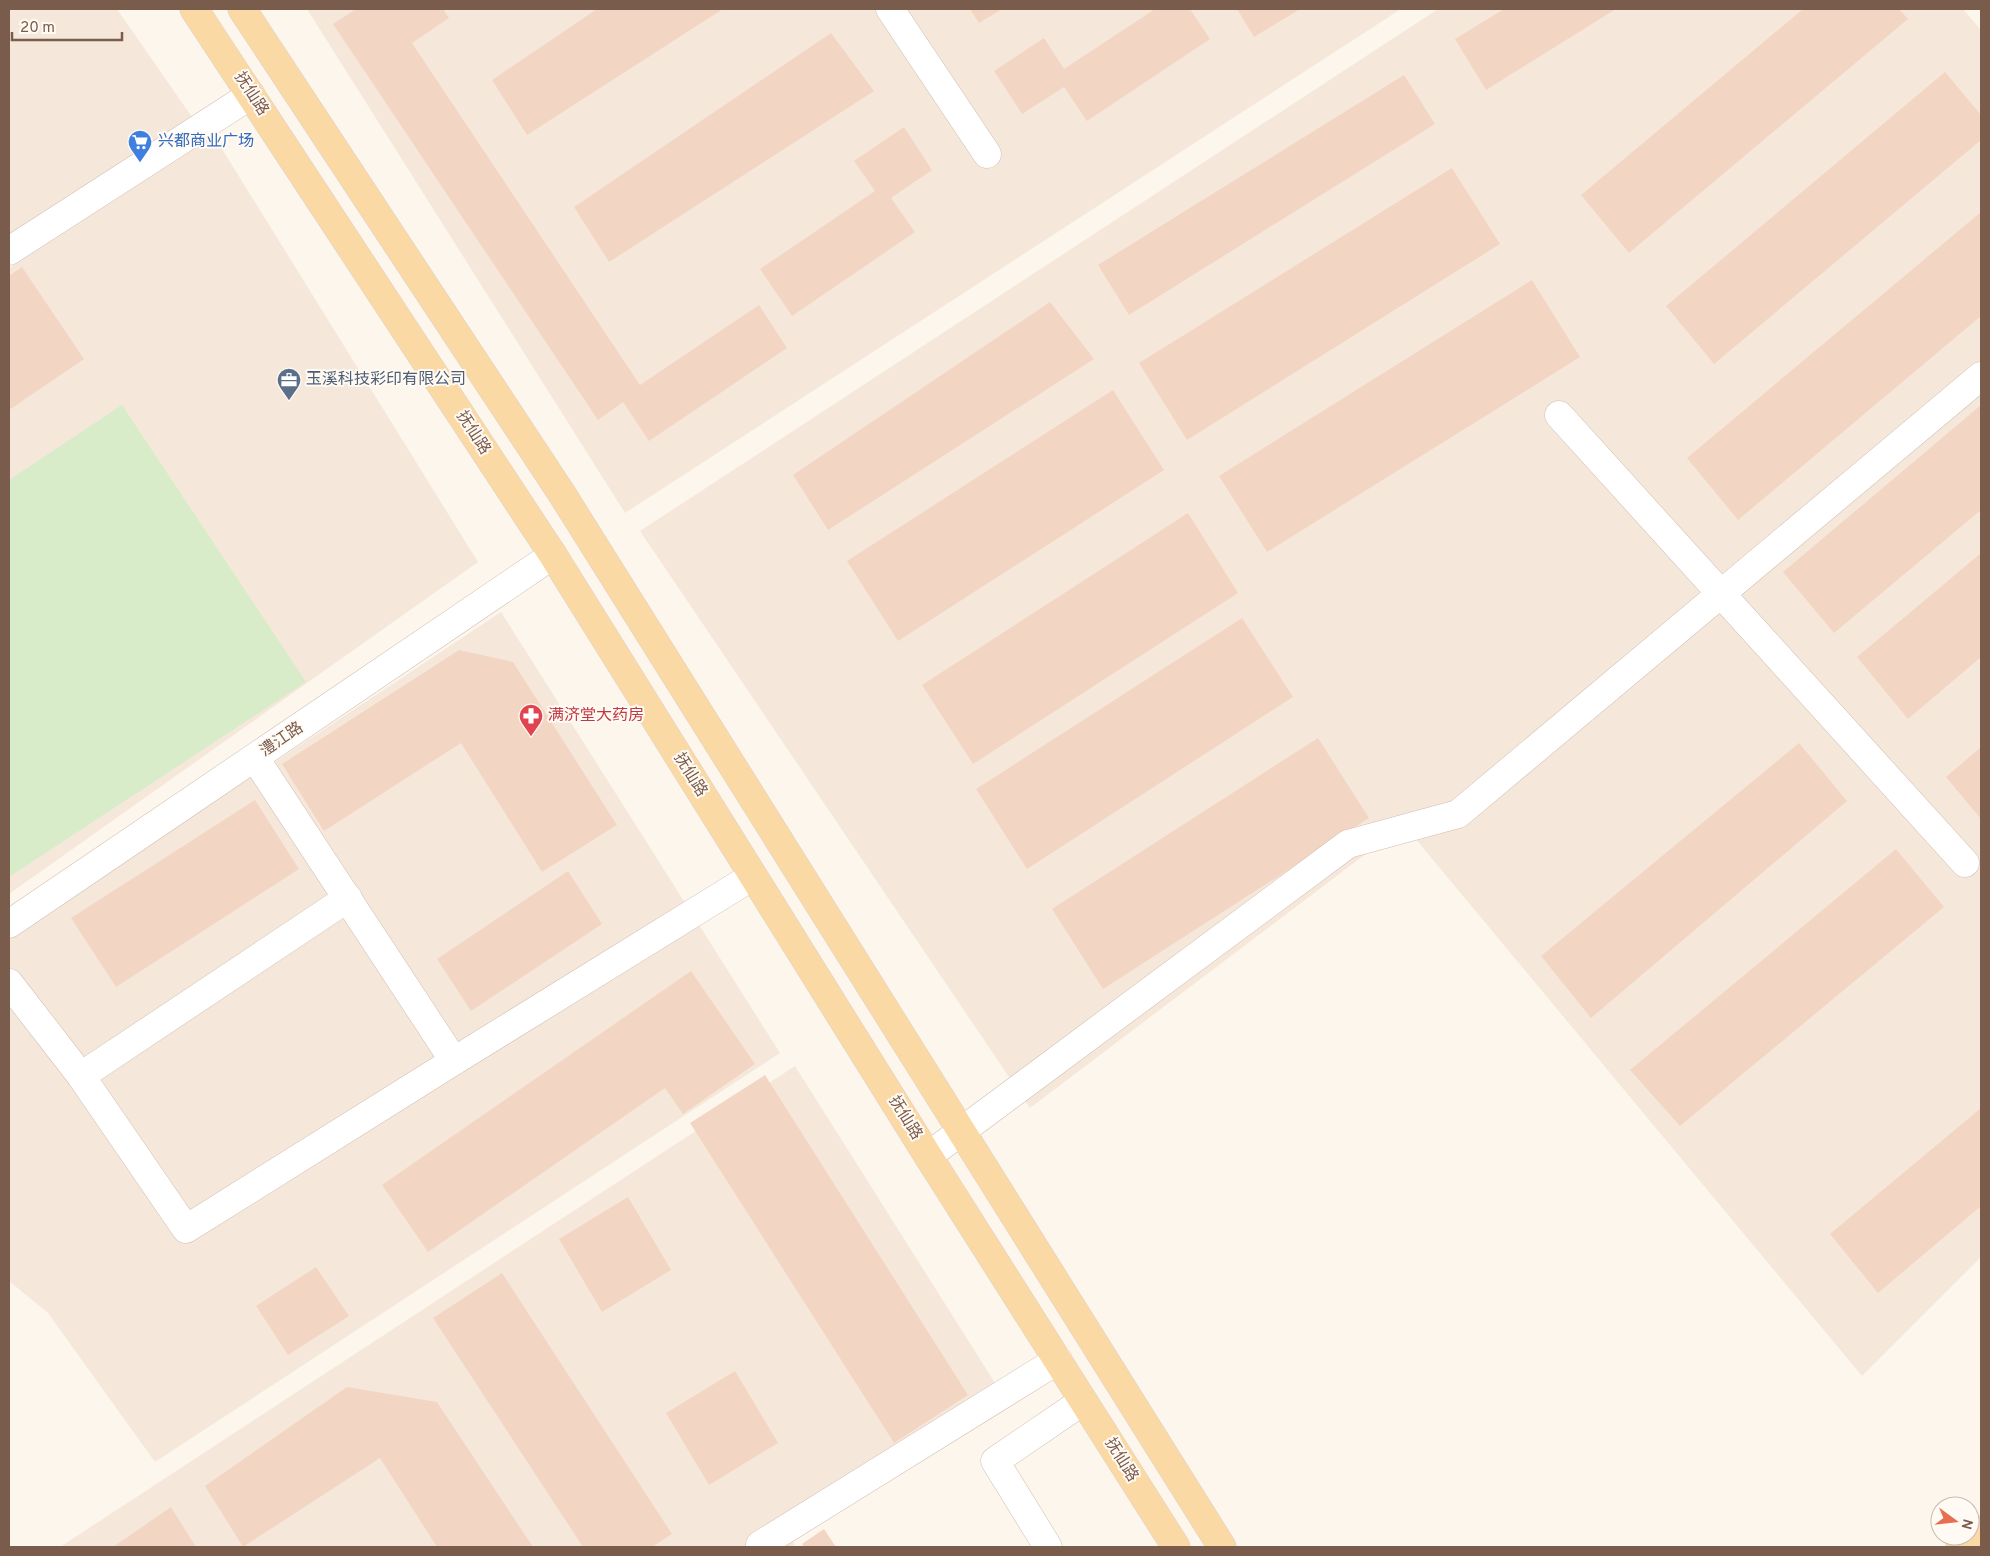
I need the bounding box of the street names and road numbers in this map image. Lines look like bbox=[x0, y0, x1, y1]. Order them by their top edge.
street label: 抚仙路 bbox=[230, 68, 272, 120]
street label: 抚仙路 bbox=[452, 407, 494, 459]
street label: 澧江路 bbox=[257, 718, 307, 762]
street label: 抚仙路 bbox=[669, 749, 711, 801]
street label: 抚仙路 bbox=[884, 1092, 926, 1144]
street label: 抚仙路 bbox=[1100, 1434, 1142, 1486]

